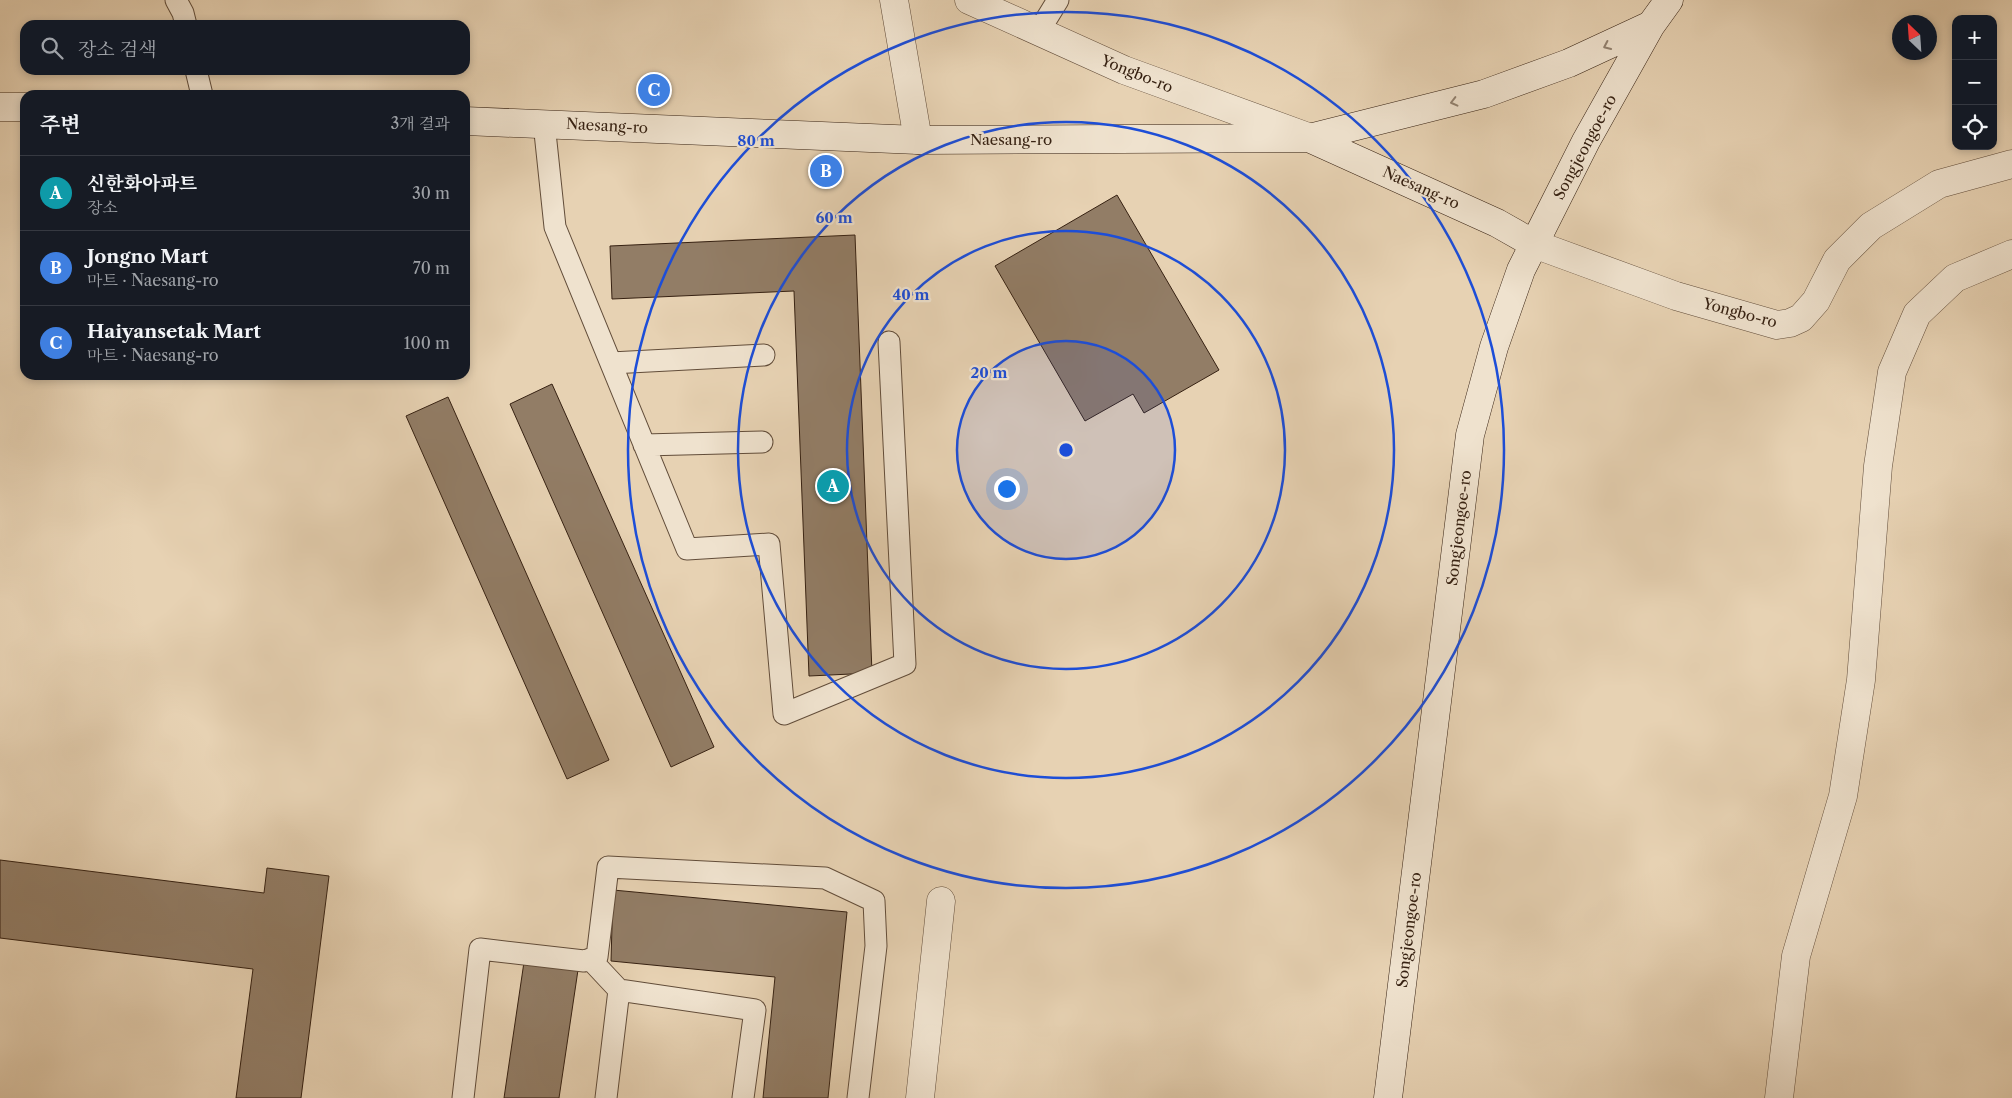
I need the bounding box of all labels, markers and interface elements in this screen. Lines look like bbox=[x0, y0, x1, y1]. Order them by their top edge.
north arrow bbox=[1892, 15, 1937, 60]
map controls bbox=[1952, 15, 1997, 150]
button: + bbox=[1952, 15, 1997, 60]
search box bbox=[20, 20, 470, 75]
icon: search bbox=[38, 34, 66, 62]
text: 장소 검색 bbox=[78, 38, 156, 61]
one-way arrow bbox=[1603, 39, 1612, 49]
street label: Yongbo-ro bbox=[1098, 50, 1176, 97]
button: − bbox=[1952, 60, 1997, 105]
pin: C bbox=[638, 71, 670, 109]
street label: Songjeongoe-ro bbox=[1549, 91, 1620, 203]
one-way arrow bbox=[1450, 96, 1459, 107]
button: locate bbox=[1952, 105, 1997, 150]
text: 주변 bbox=[40, 112, 81, 137]
text: 3개 결과 bbox=[391, 113, 450, 133]
street label: Naesang-ro bbox=[565, 114, 649, 137]
street label: Naesang-ro bbox=[970, 130, 1052, 149]
text: 80 m bbox=[737, 131, 775, 150]
pin: B bbox=[810, 152, 842, 190]
street label: Naesang-ro bbox=[1380, 162, 1463, 213]
text: 신한화아파트 bbox=[87, 172, 197, 195]
text: A bbox=[50, 183, 62, 203]
text: 30 m bbox=[412, 183, 450, 203]
text: 장소 bbox=[87, 197, 118, 217]
text: 60 m bbox=[815, 208, 853, 227]
text: Jongno Mart bbox=[87, 245, 208, 268]
text: B bbox=[50, 258, 62, 278]
text: 70 m bbox=[413, 258, 450, 278]
text: 마트 · Naesang-ro bbox=[87, 270, 219, 290]
text: 40 m bbox=[892, 285, 930, 304]
street label: Yongbo-ro bbox=[1700, 293, 1779, 332]
text: Haiyansetak Mart bbox=[87, 320, 261, 343]
text: C bbox=[50, 333, 62, 353]
text: 100 m bbox=[404, 333, 450, 353]
text: 마트 · Naesang-ro bbox=[87, 345, 219, 365]
text: 20 m bbox=[970, 363, 1008, 382]
centre of rings bbox=[1057, 441, 1075, 459]
pin: A bbox=[817, 467, 849, 505]
street label: Songjeongoe-ro bbox=[1442, 469, 1475, 587]
your location bbox=[994, 476, 1020, 502]
street label: Songjeongoe-ro bbox=[1392, 871, 1425, 989]

